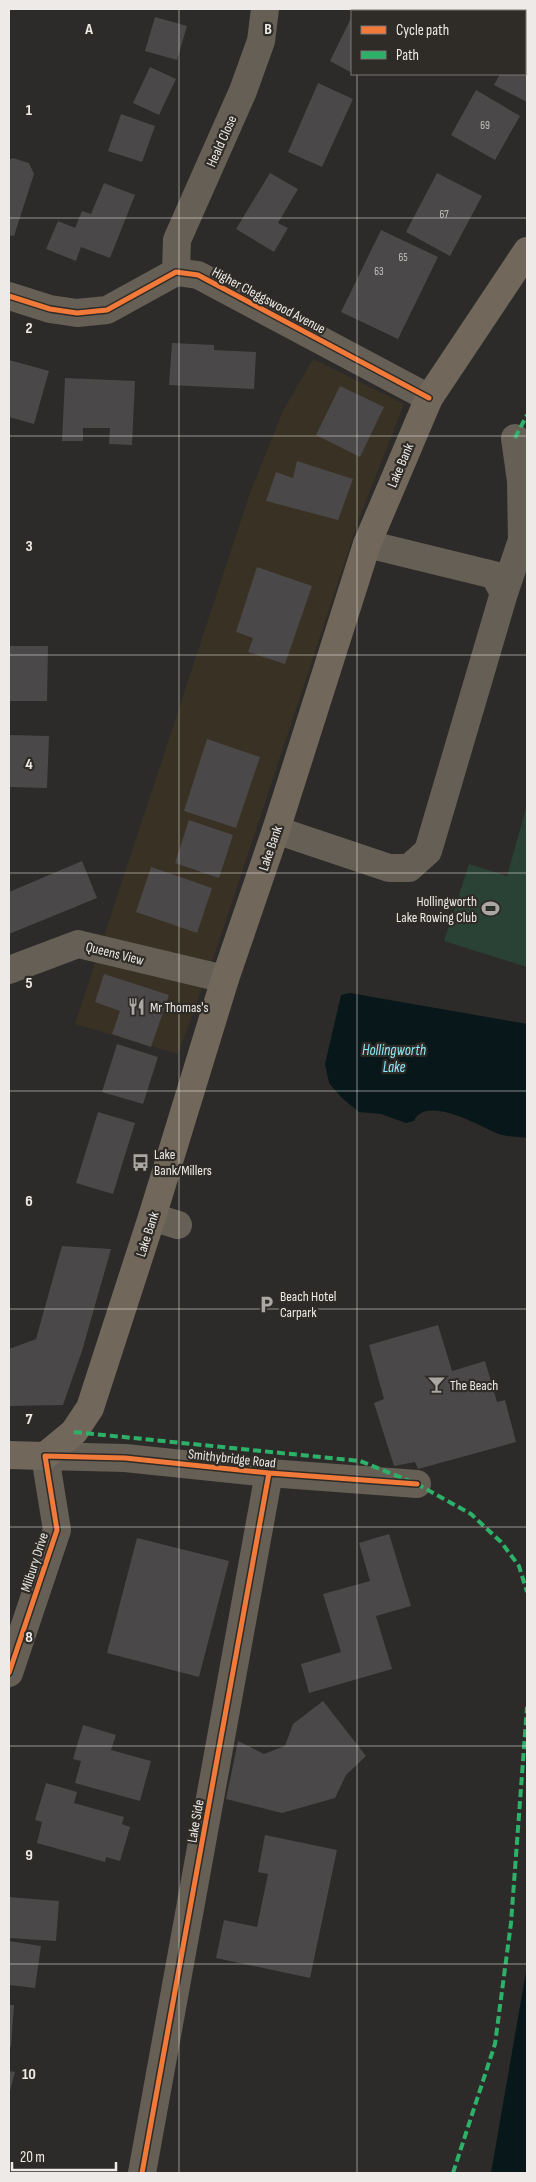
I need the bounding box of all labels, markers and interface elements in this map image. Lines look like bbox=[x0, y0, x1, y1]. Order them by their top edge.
legend bbox=[351, 10, 526, 75]
text: A bbox=[84, 20, 93, 39]
text: B bbox=[264, 20, 272, 39]
text: Cycle path bbox=[396, 21, 449, 40]
text: Path bbox=[396, 46, 419, 65]
text: 1 bbox=[26, 101, 33, 120]
street label: Heald Close bbox=[203, 113, 240, 170]
house number: 69 bbox=[480, 119, 490, 132]
house number: 67 bbox=[439, 208, 449, 221]
house number: 65 bbox=[398, 251, 408, 264]
street label: Higher Cleggswood Avenue bbox=[209, 263, 328, 338]
house number: 63 bbox=[374, 265, 384, 278]
text: 2 bbox=[25, 319, 33, 338]
street label: Lake Bank bbox=[384, 440, 418, 490]
text: 3 bbox=[25, 537, 33, 556]
text: 4 bbox=[25, 755, 33, 774]
street label: Lake Bank bbox=[255, 823, 286, 873]
place label: Hollingworth Lake Rowing Club bbox=[396, 893, 477, 926]
sports icon: Hollingworth Lake Rowing Club bbox=[481, 899, 501, 919]
street label: Queens View bbox=[84, 938, 146, 969]
text: 5 bbox=[25, 974, 33, 993]
restaurant icon: Mr Thomas's bbox=[126, 997, 146, 1017]
place label: Mr Thomas's bbox=[150, 999, 209, 1016]
water label: Hollingworth Lake bbox=[362, 1041, 426, 1077]
place label: Lake Bank/Millers bbox=[154, 1146, 212, 1179]
bus stop icon: Lake Bank/Millers bbox=[130, 1152, 150, 1172]
text: 6 bbox=[25, 1192, 33, 1211]
street label: Lake Bank bbox=[132, 1209, 163, 1259]
place label: Beach Hotel Carpark bbox=[280, 1288, 336, 1321]
parking icon: Beach Hotel Carpark bbox=[256, 1294, 276, 1314]
bar icon: The Beach bbox=[426, 1375, 446, 1395]
place label: The Beach bbox=[450, 1377, 498, 1394]
text: 7 bbox=[26, 1410, 33, 1429]
street label: Smithybridge Road bbox=[187, 1445, 277, 1472]
street label: Milbury Drive bbox=[17, 1530, 52, 1594]
text: 8 bbox=[25, 1628, 33, 1647]
street label: Lake Side bbox=[183, 1798, 208, 1844]
text: 9 bbox=[25, 1846, 33, 1865]
text: 10 bbox=[22, 2065, 36, 2084]
scale bar bbox=[12, 2140, 116, 2172]
text: 20 m bbox=[20, 2148, 45, 2167]

